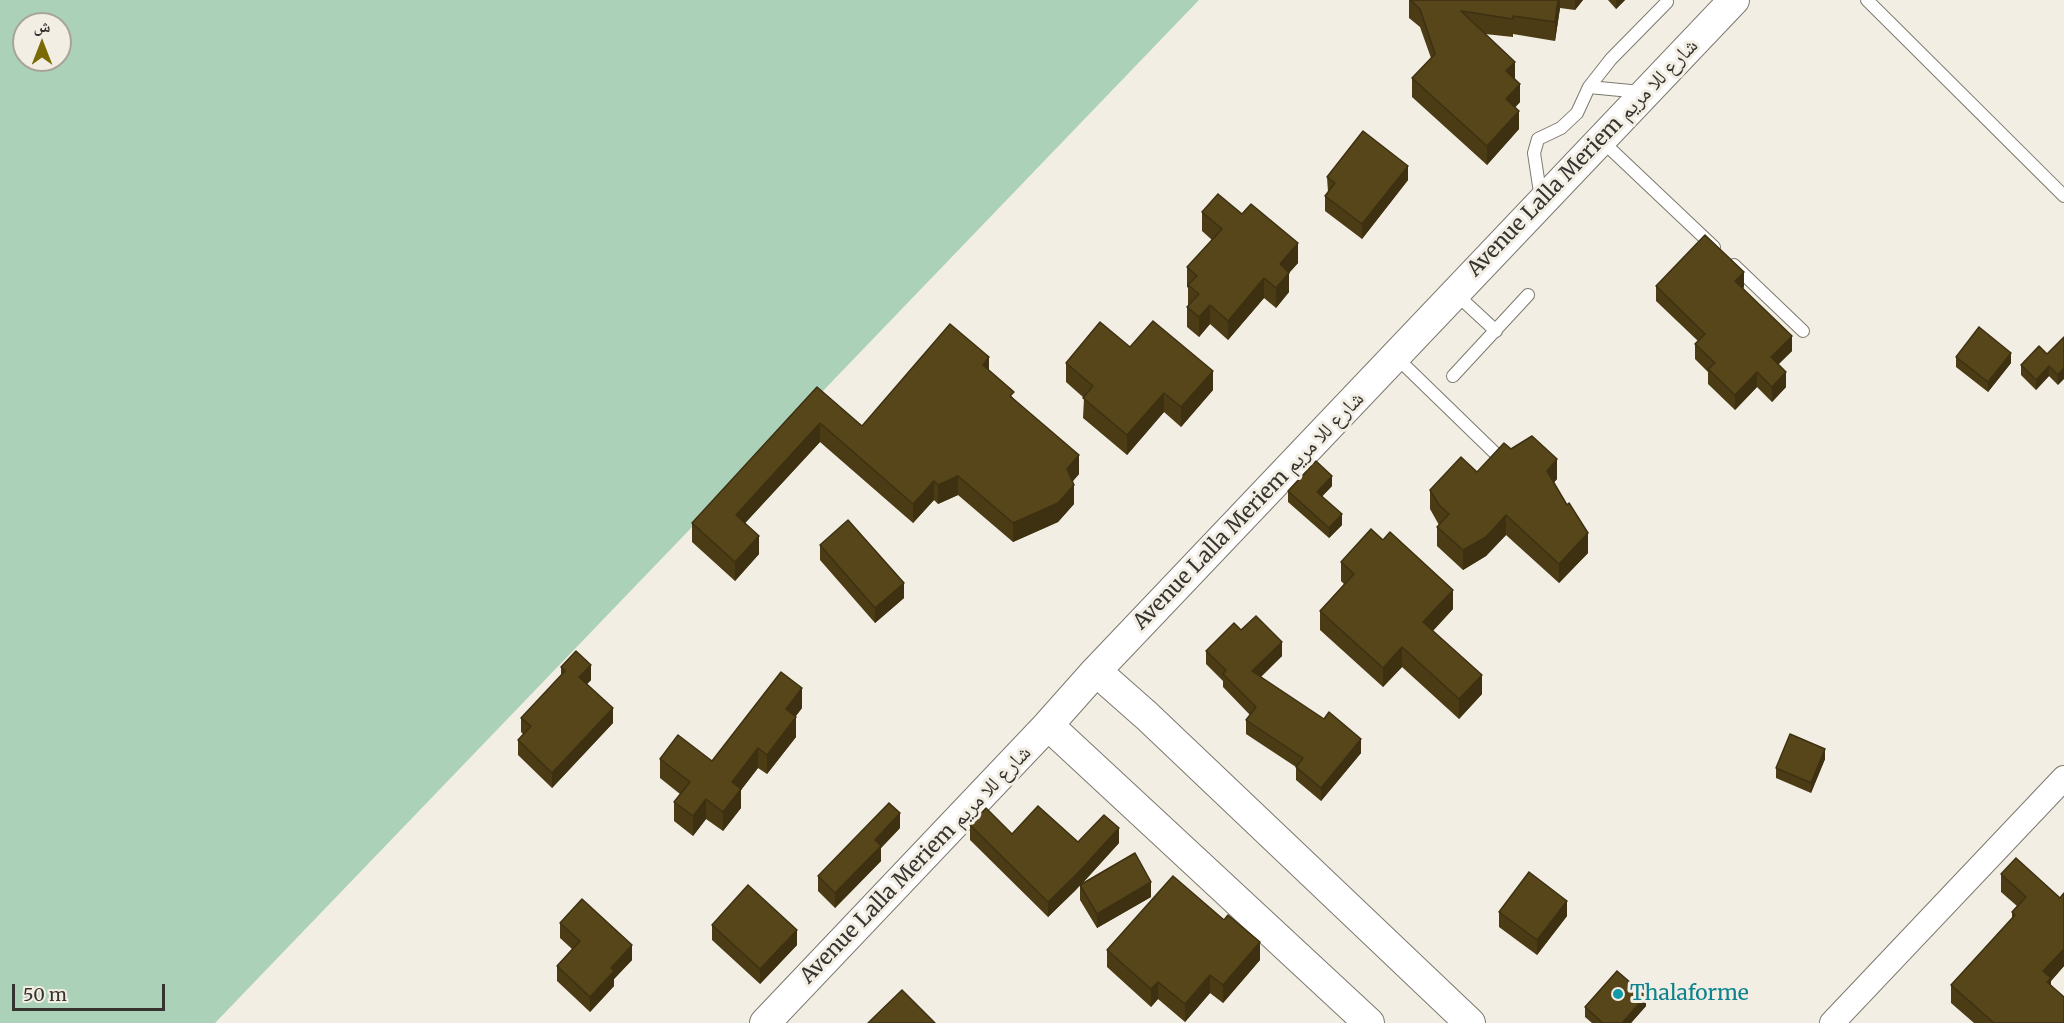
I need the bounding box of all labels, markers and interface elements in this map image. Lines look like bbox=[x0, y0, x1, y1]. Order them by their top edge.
north arrow bbox=[12, 12, 72, 72]
text: ش bbox=[34, 16, 50, 36]
street label: Avenue Lalla Meriem شارع للا مريم bbox=[1462, 34, 1704, 282]
street label: Avenue Lalla Meriem شارع للا مريم bbox=[1128, 387, 1370, 635]
street label: Avenue Lalla Meriem شارع للا مريم bbox=[795, 741, 1037, 989]
scale bar bbox=[15, 972, 168, 1010]
place label: Thalaforme bbox=[1630, 981, 1749, 1007]
text: 50 m bbox=[23, 983, 67, 1006]
marker: Thalaforme bbox=[1611, 987, 1625, 1001]

